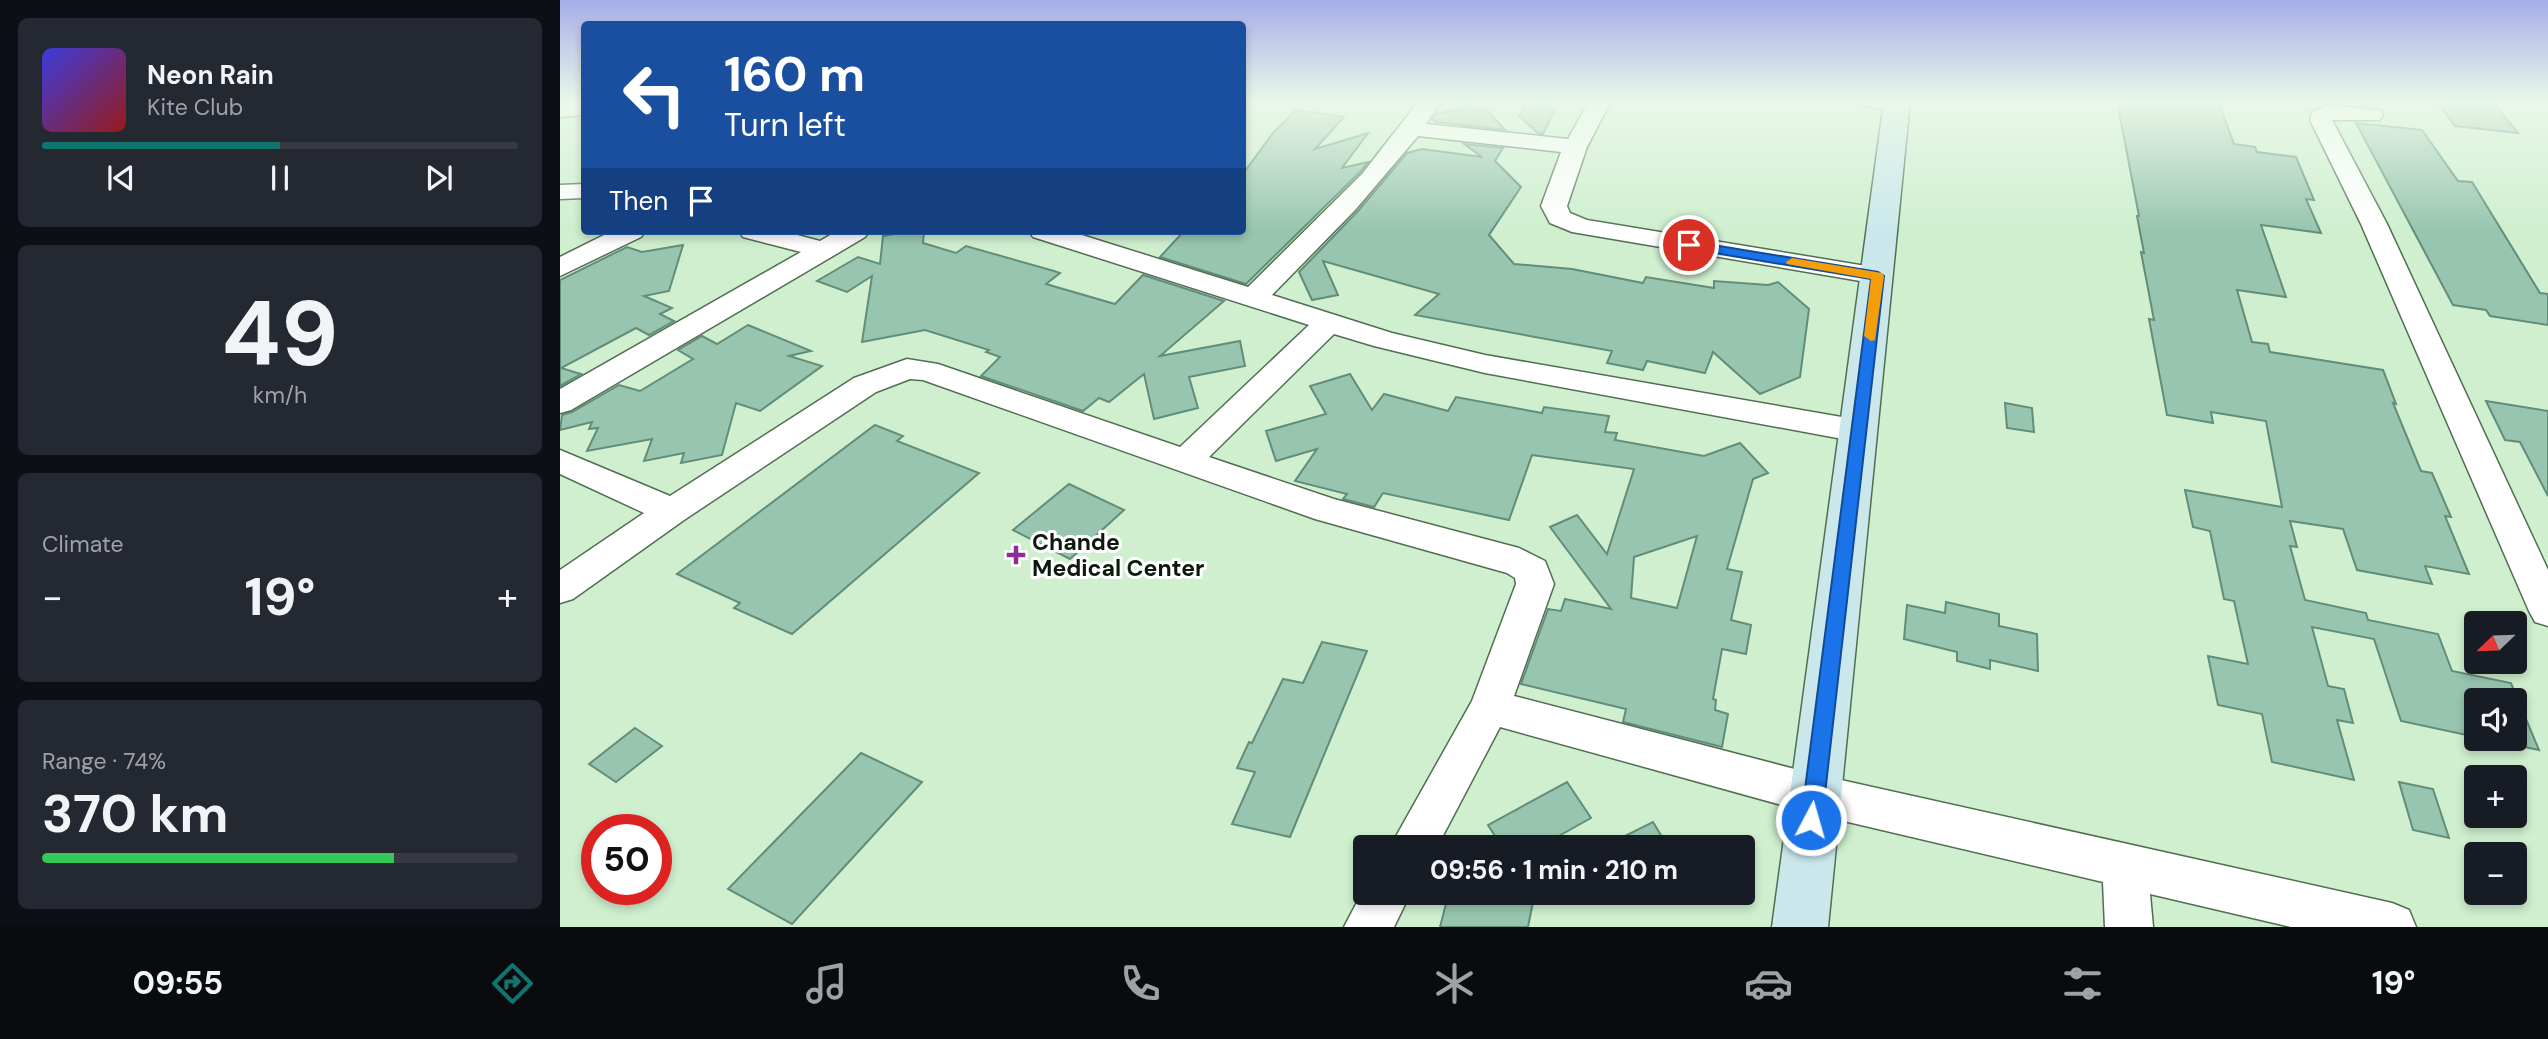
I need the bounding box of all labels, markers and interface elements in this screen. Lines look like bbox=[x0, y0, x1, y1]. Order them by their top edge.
text: 160 m bbox=[724, 42, 865, 106]
icon: left bbox=[609, 49, 700, 140]
text: Neon Rain bbox=[147, 58, 274, 92]
text: Kite Club bbox=[147, 92, 243, 122]
text: Turn left bbox=[724, 104, 846, 146]
icon: previous bbox=[102, 159, 140, 197]
icon: pause bbox=[261, 159, 299, 197]
icon: next bbox=[420, 159, 458, 197]
icon: arrive bbox=[682, 182, 720, 220]
text: Then bbox=[609, 184, 668, 218]
pin bbox=[1659, 215, 1719, 275]
icon: arrive bbox=[1670, 226, 1708, 264]
text: 49 bbox=[222, 275, 338, 393]
text: km/h bbox=[253, 380, 307, 410]
place label: Chande Medical Center bbox=[1032, 527, 1205, 583]
text: Climate bbox=[42, 529, 124, 559]
marker: Chande Medical Center bbox=[1006, 545, 1026, 565]
text: 19° bbox=[245, 563, 315, 631]
text: − bbox=[42, 572, 63, 622]
text: + bbox=[497, 572, 518, 622]
north arrow bbox=[2464, 611, 2527, 674]
map controls bbox=[2464, 611, 2527, 905]
button: sound bbox=[2464, 688, 2527, 751]
text: Range · 74% bbox=[42, 746, 166, 776]
button: + bbox=[2464, 765, 2527, 828]
text: 370 km bbox=[42, 780, 228, 848]
position arrow bbox=[1774, 783, 1848, 857]
speed limit sign: 50 bbox=[581, 814, 672, 905]
button: − bbox=[2464, 842, 2527, 905]
text: 09:56 · 1 min · 210 m bbox=[1430, 853, 1678, 887]
icon: directions bbox=[488, 959, 537, 1008]
icon: music bbox=[802, 959, 851, 1008]
icon: phone bbox=[1116, 959, 1165, 1008]
icon: climate bbox=[1430, 959, 1479, 1008]
icon: car bbox=[1744, 959, 1793, 1008]
icon: filters bbox=[2058, 959, 2107, 1008]
text: 09:55 bbox=[132, 962, 223, 1004]
text: 19° bbox=[2372, 962, 2415, 1004]

